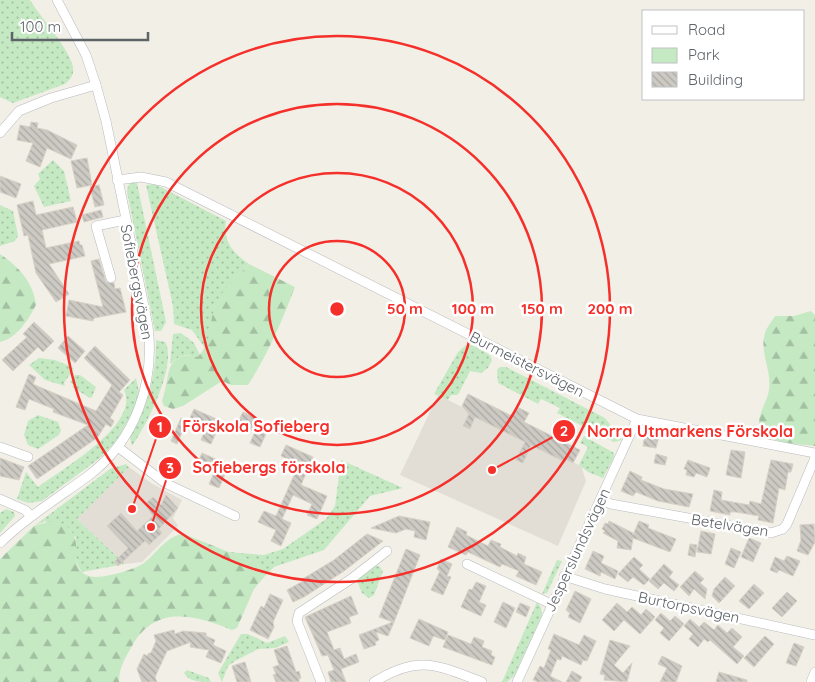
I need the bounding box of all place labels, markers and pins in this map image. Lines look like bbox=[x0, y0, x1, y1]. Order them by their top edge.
centre of rings bbox=[328, 300, 346, 318]
callout: Förskola Sofieberg bbox=[148, 411, 340, 442]
callout: Norra Utmarkens Förskola bbox=[551, 416, 803, 447]
callout: Sofiebergs förskola bbox=[157, 452, 355, 483]

